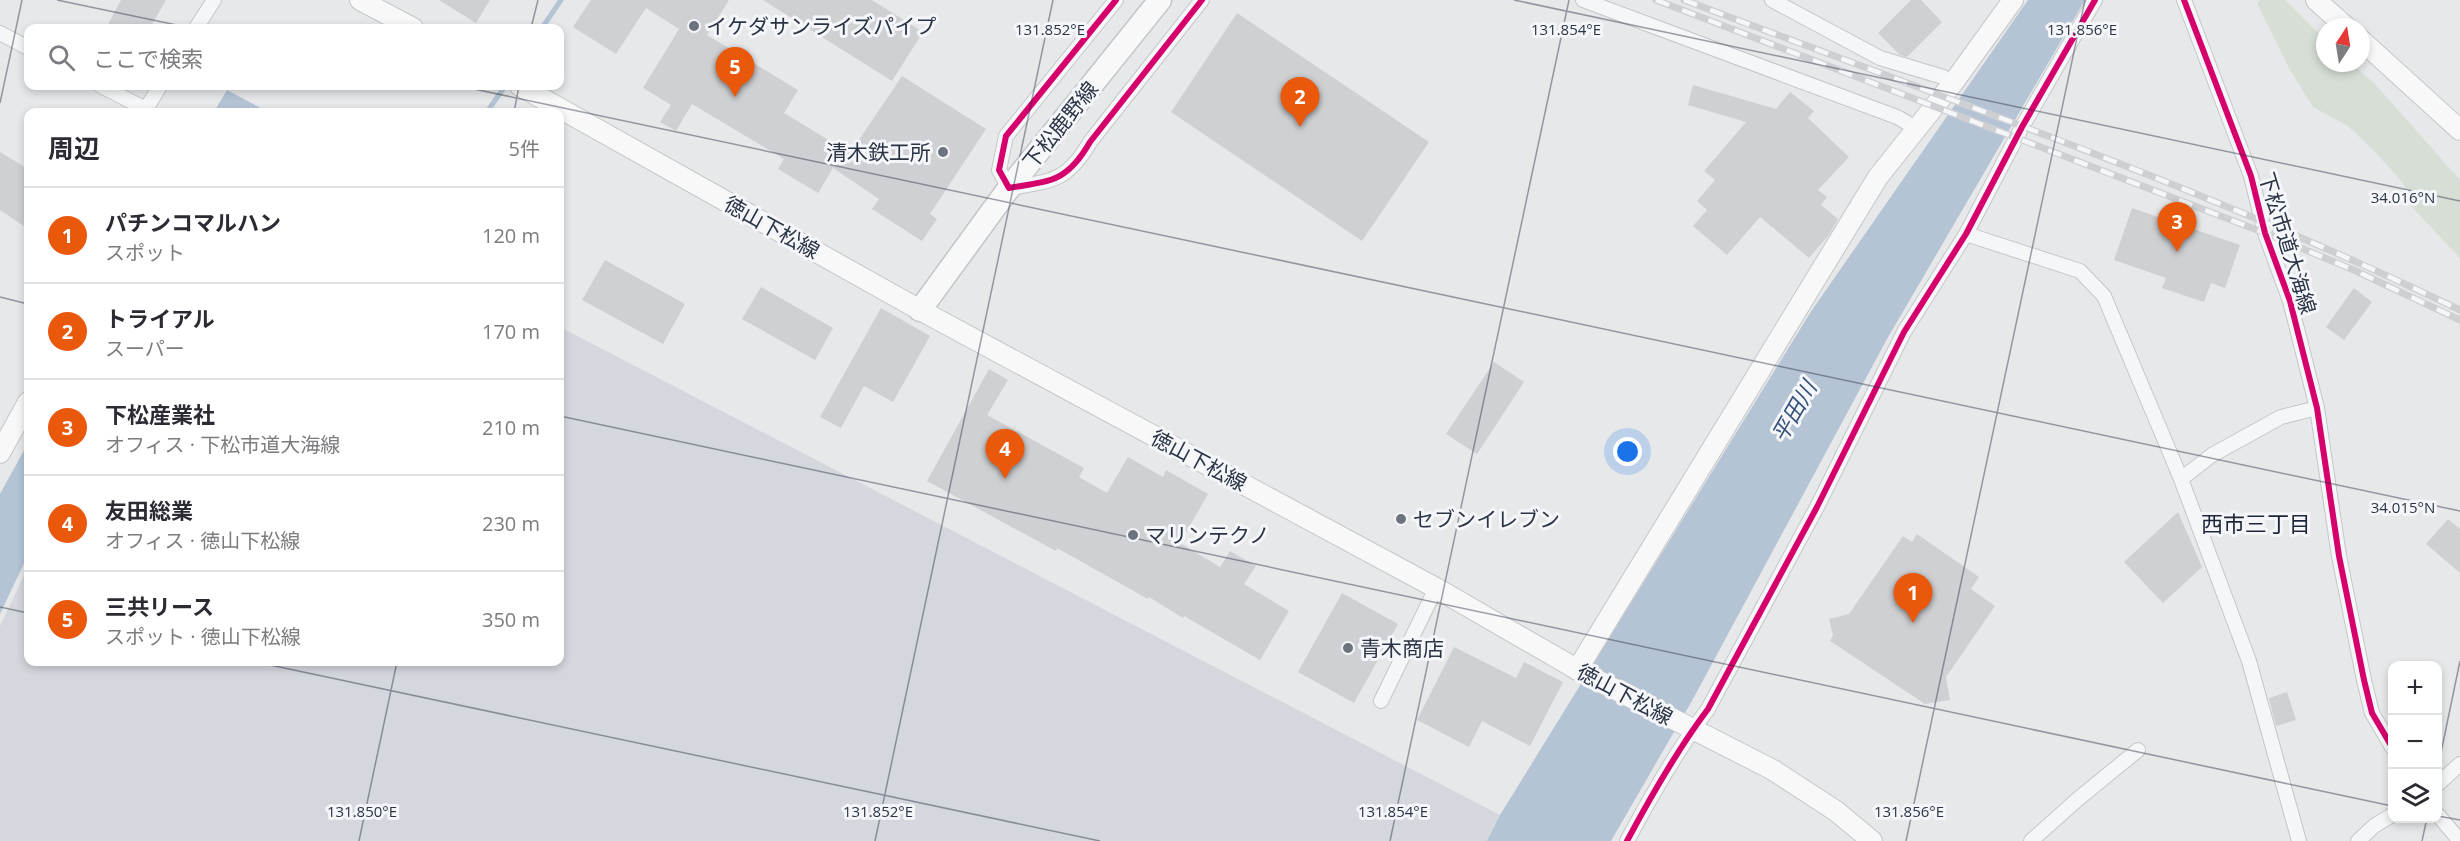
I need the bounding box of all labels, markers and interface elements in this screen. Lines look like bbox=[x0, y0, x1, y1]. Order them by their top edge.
place label: イケダサンライズパイプ bbox=[706, 12, 936, 40]
north arrow bbox=[2316, 18, 2370, 72]
marker: イケダサンライズパイプ bbox=[687, 19, 701, 33]
text: 131.852°E bbox=[1015, 19, 1085, 39]
text: 131.854°E bbox=[1531, 19, 1601, 39]
text: 131.856°E bbox=[2047, 19, 2117, 39]
search box bbox=[24, 24, 564, 90]
icon: search bbox=[45, 41, 78, 74]
text: ここで検索 bbox=[93, 43, 203, 73]
pin: 5 bbox=[716, 48, 754, 97]
street label: 下松鹿野線 bbox=[1016, 75, 1104, 175]
pin: 2 bbox=[1280, 78, 1320, 127]
text: 周辺 bbox=[48, 130, 100, 166]
text: 5件 bbox=[509, 135, 540, 162]
place label: 清木鉄工所 bbox=[826, 138, 931, 166]
marker: 清木鉄工所 bbox=[936, 145, 950, 159]
street label: 下松市道大海線 bbox=[2253, 169, 2323, 317]
text: 34.016°N bbox=[2371, 187, 2435, 207]
street label: 徳山下松線 bbox=[719, 189, 825, 265]
pin: 3 bbox=[2158, 202, 2196, 252]
text: パチンコマルハン bbox=[105, 207, 281, 237]
text: 1 bbox=[62, 222, 73, 249]
text: 120 m bbox=[482, 222, 540, 249]
text: スポット bbox=[105, 239, 185, 266]
text: トライアル bbox=[105, 303, 215, 333]
text: 2 bbox=[62, 318, 73, 345]
text: 170 m bbox=[482, 318, 540, 345]
text: スーパー bbox=[105, 335, 185, 362]
water label: 平田川 bbox=[1764, 373, 1823, 447]
text: 下松産業社 bbox=[105, 399, 215, 429]
text: 3 bbox=[62, 414, 73, 441]
text: 210 m bbox=[482, 414, 540, 441]
street label: 徳山下松線 bbox=[1146, 423, 1252, 497]
pin: 4 bbox=[986, 430, 1024, 479]
text: オフィス · 下松市道大海線 bbox=[105, 431, 340, 458]
your location bbox=[1613, 437, 1642, 466]
text: 友田総業 bbox=[105, 495, 193, 525]
text: 34.015°N bbox=[2371, 497, 2435, 517]
place label: セブンイレブン bbox=[1413, 505, 1560, 533]
district label: 西市三丁目 bbox=[2201, 508, 2311, 538]
text: 4 bbox=[62, 510, 73, 537]
text: 230 m bbox=[482, 510, 540, 537]
marker: セブンイレブン bbox=[1394, 512, 1408, 526]
place label: マリンテクノ bbox=[1145, 521, 1270, 549]
text: オフィス · 徳山下松線 bbox=[105, 527, 300, 554]
marker: マリンテクノ bbox=[1126, 528, 1140, 542]
pin: 1 bbox=[1894, 574, 1932, 623]
text: 三共リース bbox=[105, 591, 214, 621]
text: 5 bbox=[62, 606, 73, 633]
text: 350 m bbox=[482, 606, 540, 633]
text: スポット · 徳山下松線 bbox=[105, 623, 301, 650]
place label: 青木商店 bbox=[1360, 634, 1444, 662]
marker: 青木商店 bbox=[1341, 641, 1355, 655]
street label: 徳山下松線 bbox=[1572, 657, 1678, 731]
map controls bbox=[2388, 661, 2442, 823]
button: + bbox=[2388, 661, 2442, 715]
button: − bbox=[2388, 715, 2442, 769]
button: layers bbox=[2388, 769, 2442, 823]
text: 131.850°E bbox=[327, 801, 397, 821]
text: 131.852°E bbox=[843, 801, 913, 821]
text: 131.854°E bbox=[1358, 801, 1428, 821]
text: 131.856°E bbox=[1874, 801, 1944, 821]

